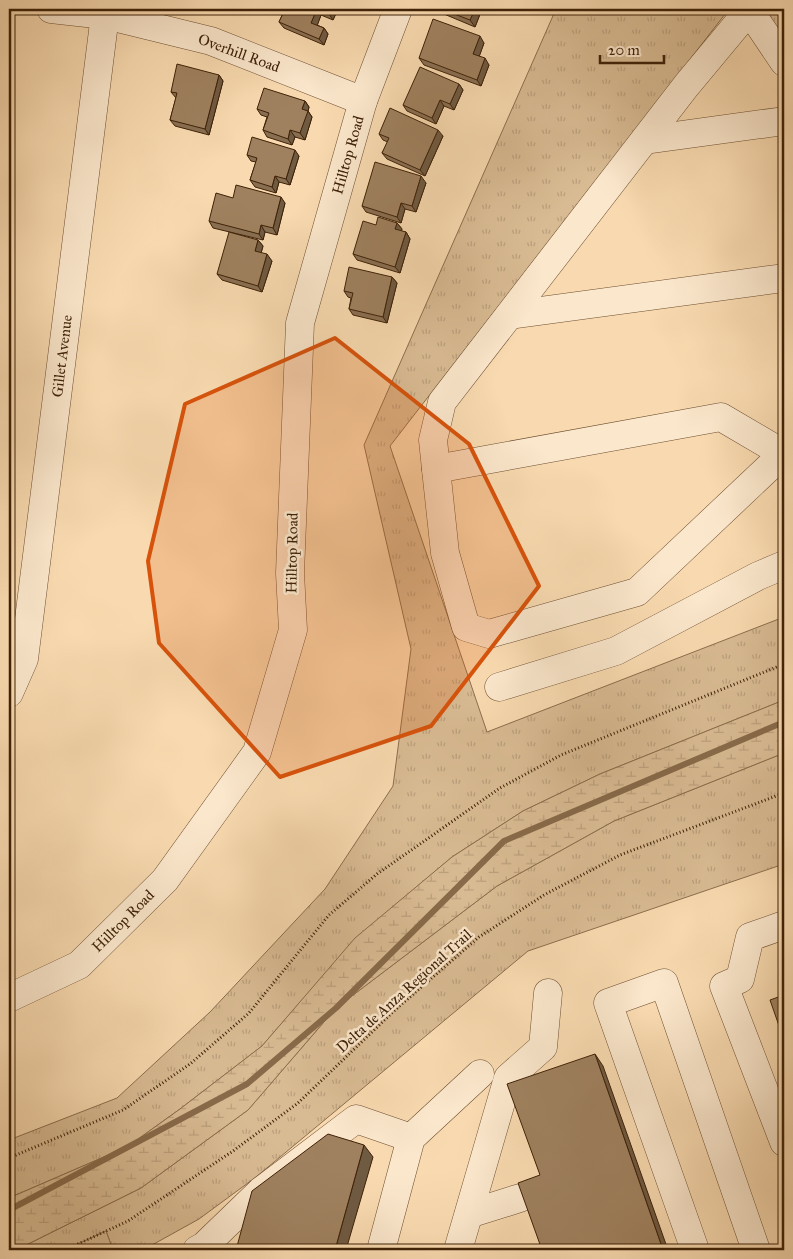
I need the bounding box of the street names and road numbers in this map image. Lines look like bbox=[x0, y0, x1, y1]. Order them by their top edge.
street label: Overhill Road bbox=[196, 30, 283, 76]
street label: Hilltop Road bbox=[328, 113, 368, 196]
street label: Gillet Avenue bbox=[48, 314, 76, 398]
street label: Hilltop Road bbox=[282, 512, 302, 594]
street label: Hilltop Road bbox=[88, 886, 158, 956]
street label: Delta de Anza Regional Trail bbox=[333, 925, 476, 1057]

